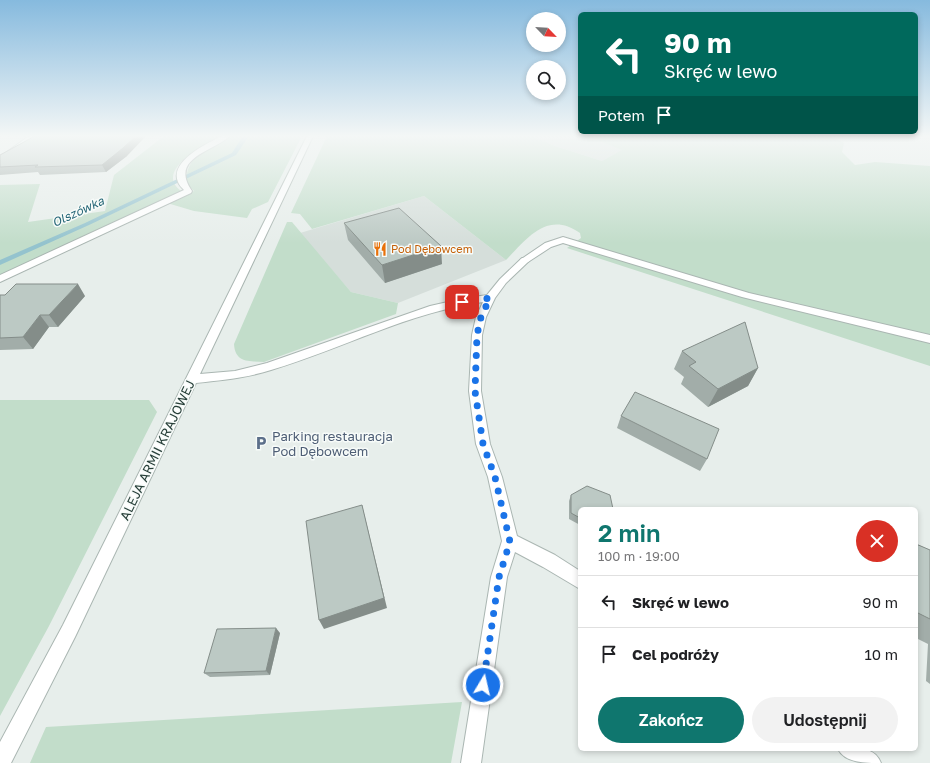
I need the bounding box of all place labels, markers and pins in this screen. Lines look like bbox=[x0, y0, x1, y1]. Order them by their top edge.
restaurant icon: Pod Dębowcem bbox=[372, 241, 388, 257]
place label: Pod Dębowcem bbox=[391, 242, 472, 255]
pin bbox=[445, 285, 479, 319]
place label: Parking restauracja Pod Dębowcem bbox=[272, 428, 393, 459]
parking icon: Parking restauracja Pod Dębowcem bbox=[253, 435, 269, 451]

